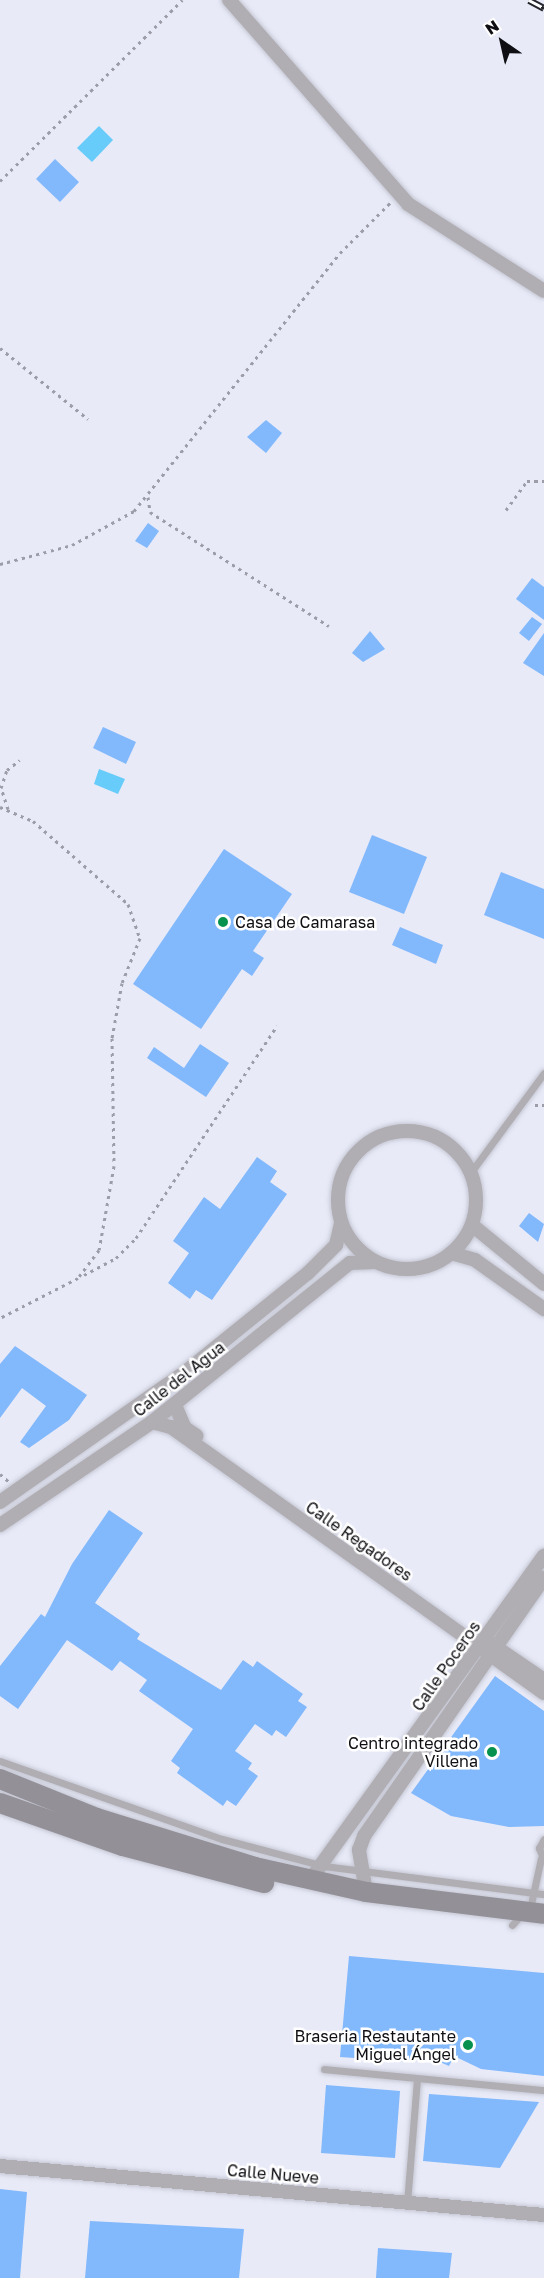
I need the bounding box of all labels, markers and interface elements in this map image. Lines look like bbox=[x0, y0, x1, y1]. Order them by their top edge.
north arrow bbox=[472, 12, 532, 72]
text: N bbox=[481, 15, 503, 39]
place label: Casa de Camarasa bbox=[235, 912, 375, 932]
marker: Casa de Camarasa bbox=[216, 915, 230, 929]
street label: Calle del Agua bbox=[129, 1337, 229, 1421]
street label: Calle Regadores bbox=[302, 1497, 416, 1585]
street label: Calle Poceros bbox=[408, 1617, 484, 1715]
place label: Centro integrado Villena bbox=[348, 1733, 478, 1771]
marker: Centro integrado Villena bbox=[483, 1743, 501, 1761]
place label: Braseria Restautante Miguel Ángel bbox=[294, 2026, 456, 2064]
marker: Braseria Restautante Miguel Ángel bbox=[461, 2038, 475, 2052]
street label: Calle Nueve bbox=[226, 2160, 320, 2188]

